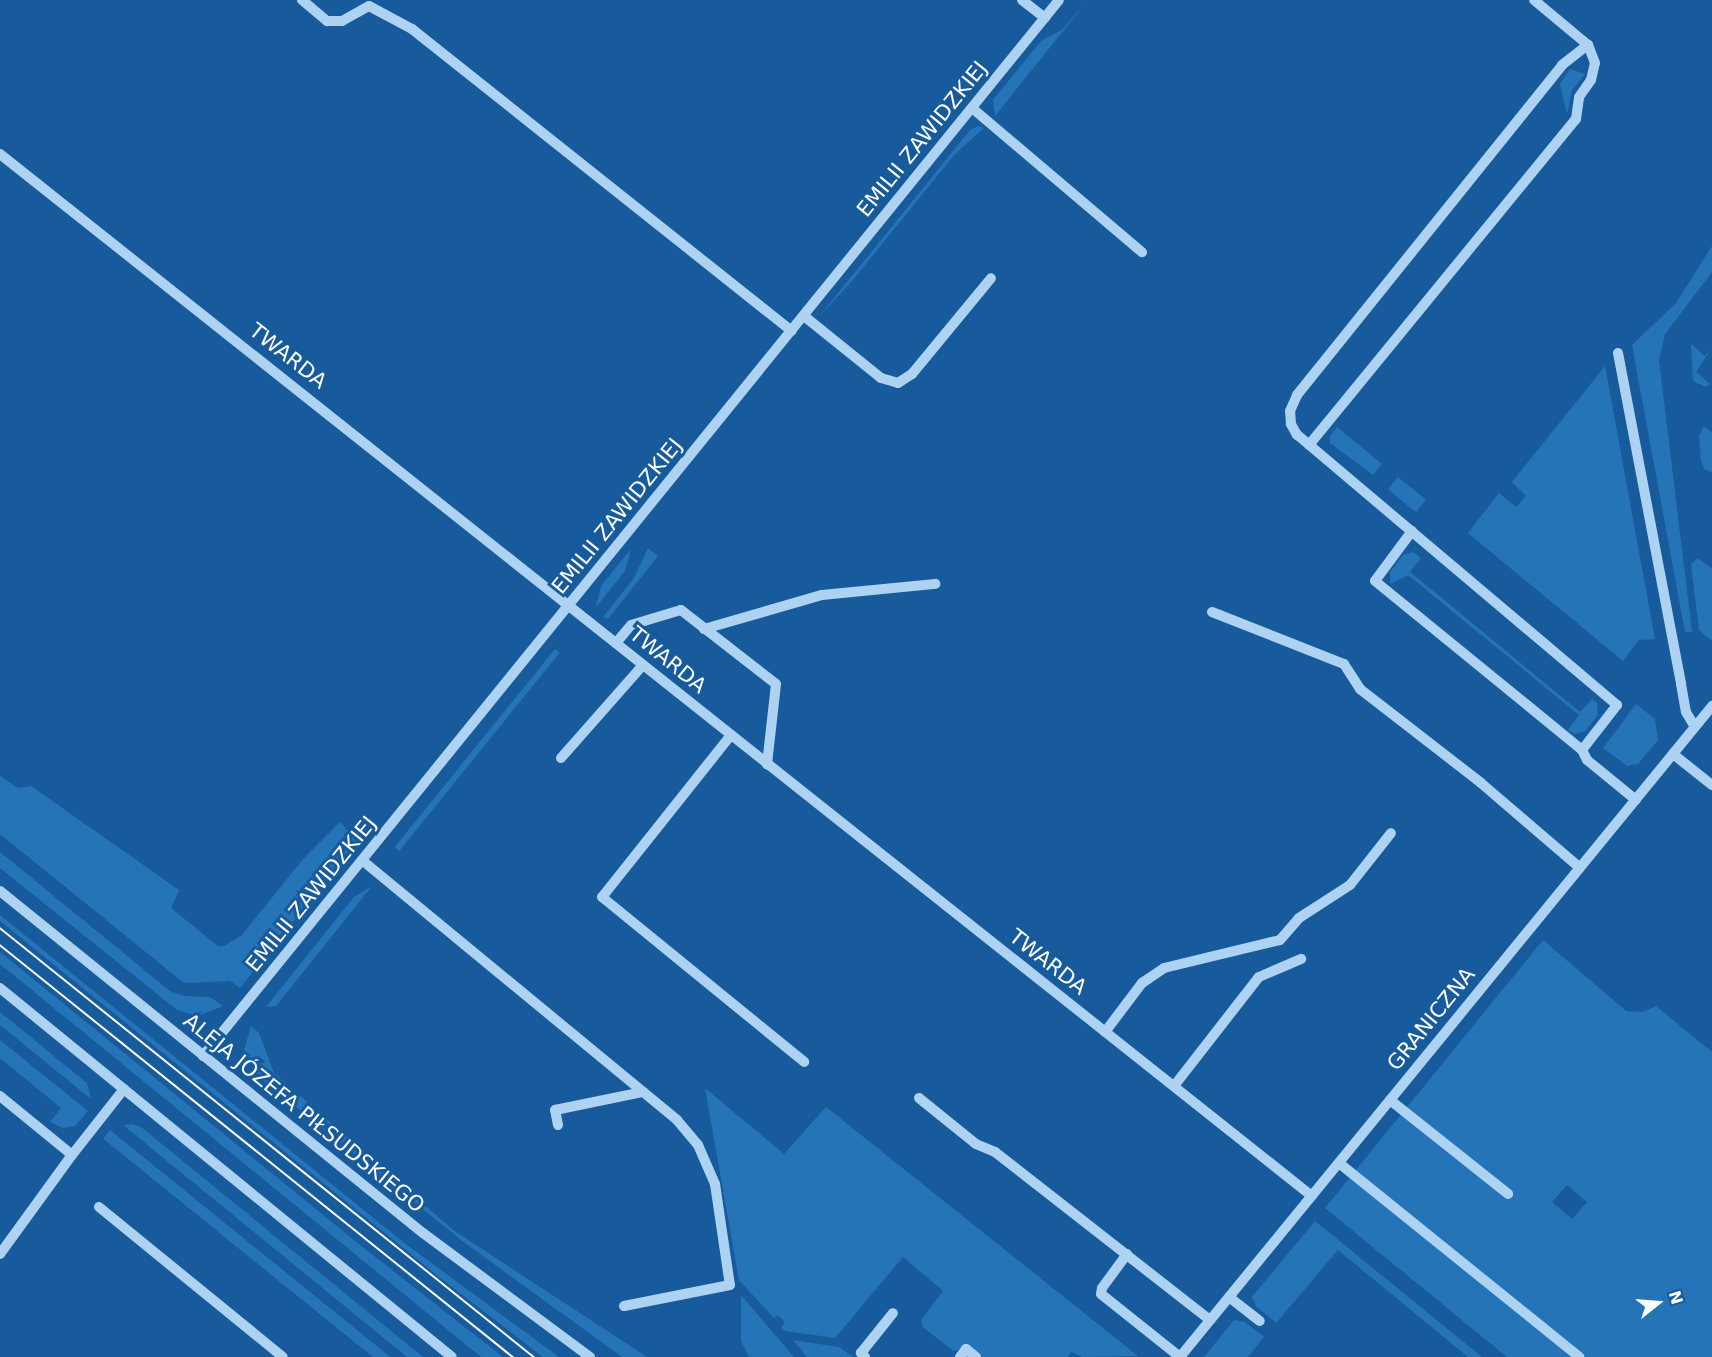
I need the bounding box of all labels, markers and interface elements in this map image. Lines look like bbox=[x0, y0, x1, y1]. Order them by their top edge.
street label: EMILII ZAWIDZKIEJ bbox=[852, 56, 992, 222]
street label: TWARDA bbox=[244, 318, 332, 394]
street label: EMILII ZAWIDZKIEJ bbox=[547, 433, 687, 599]
street label: TWARDA bbox=[624, 621, 712, 699]
street label: EMILII ZAWIDZKIEJ bbox=[241, 811, 381, 977]
street label: TWARDA bbox=[1004, 924, 1092, 1000]
street label: GRANICZNA bbox=[1382, 962, 1480, 1076]
street label: ALEJA JÓZEFA PIŁSUDSKIEGO bbox=[178, 1008, 430, 1218]
north arrow bbox=[1628, 1273, 1688, 1333]
text: N bbox=[1665, 1288, 1687, 1307]

